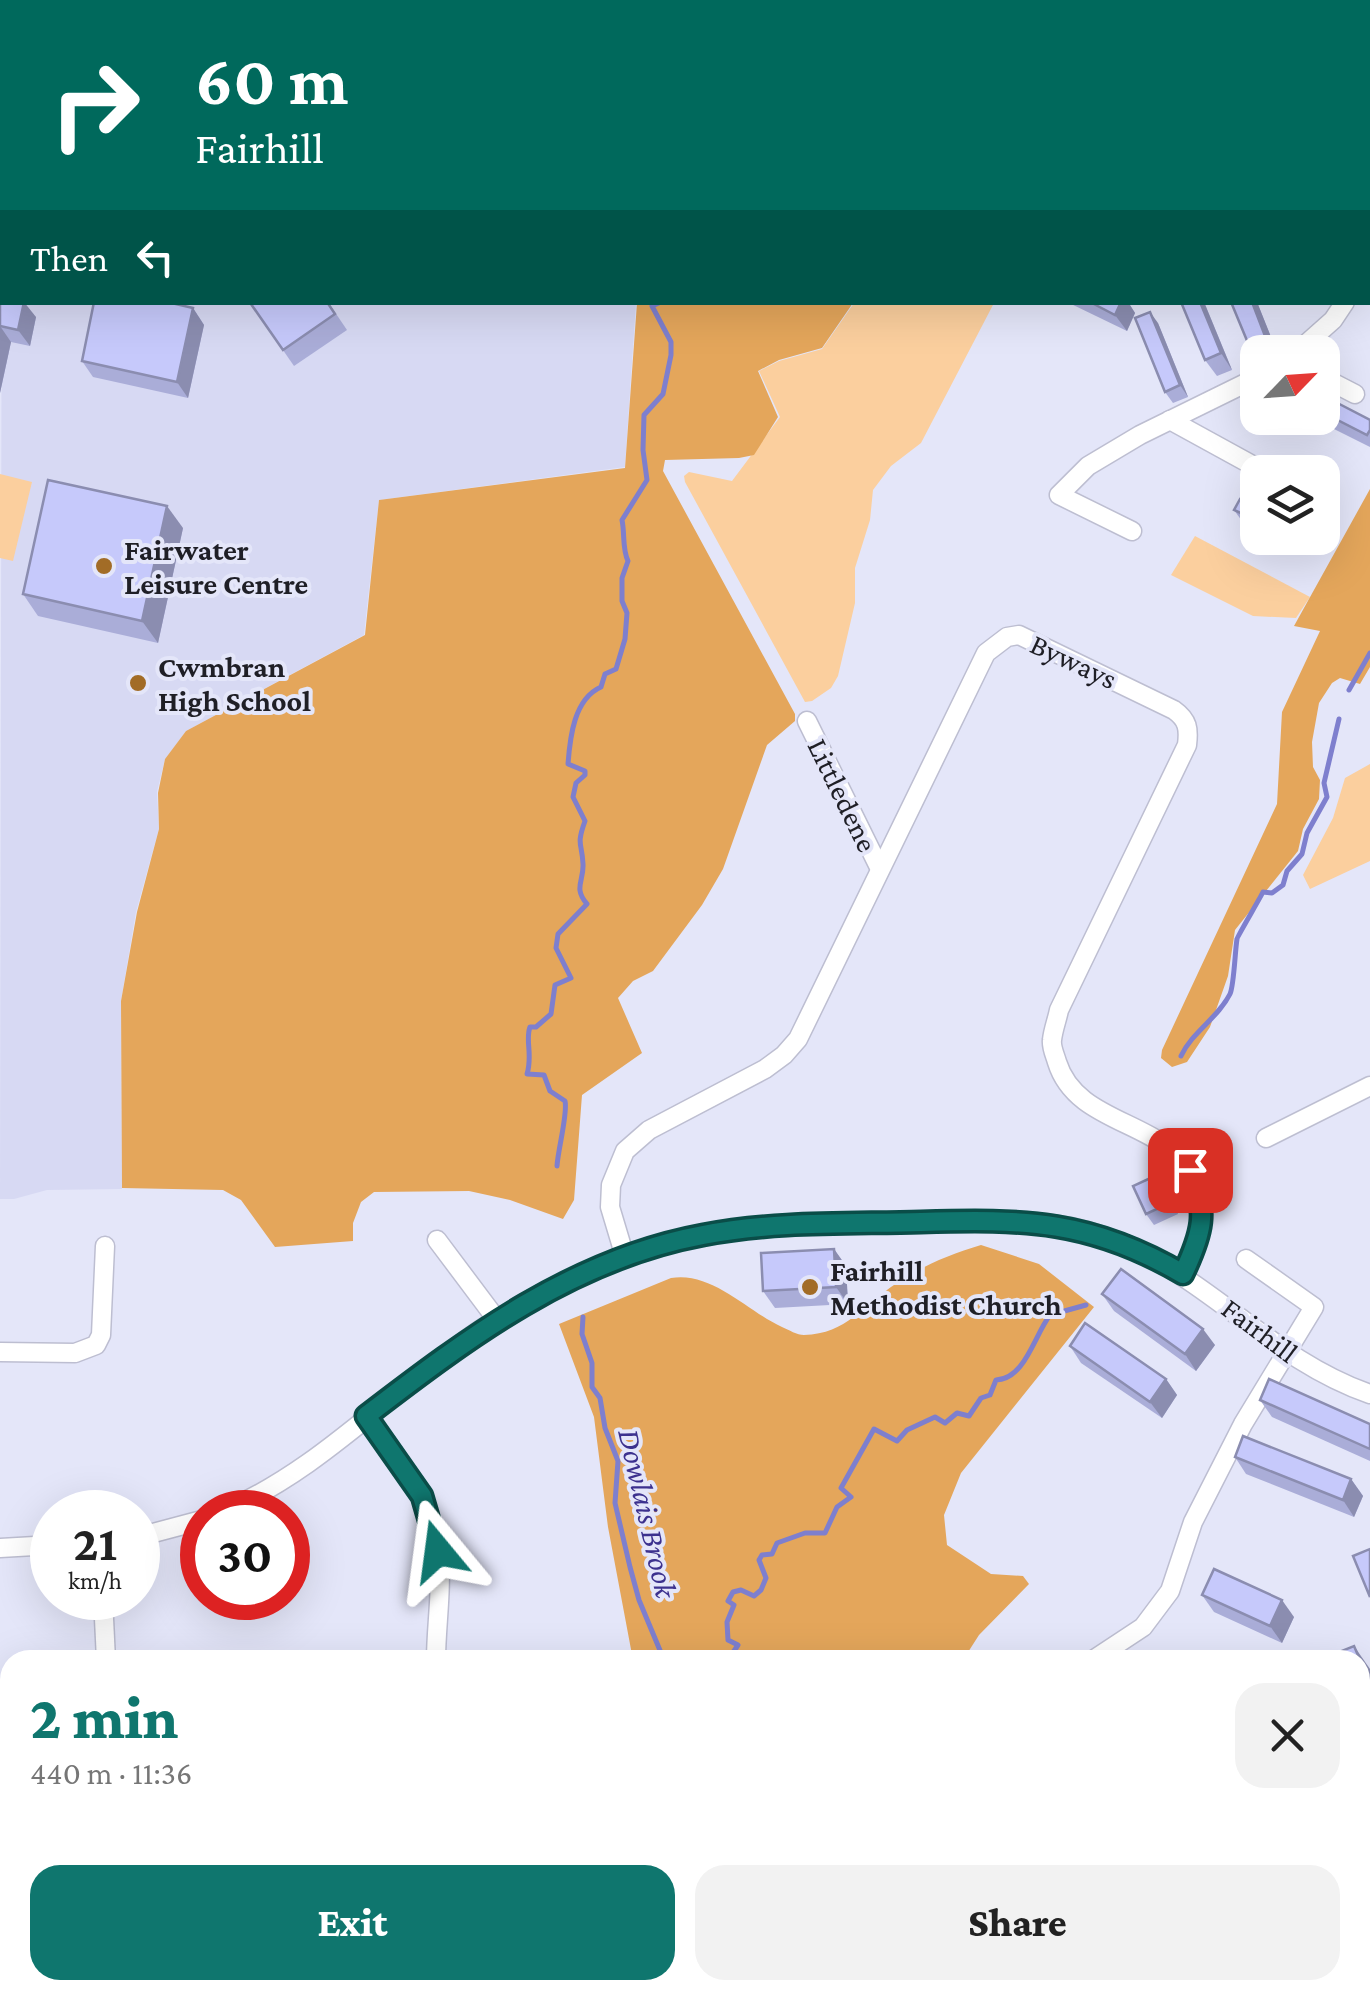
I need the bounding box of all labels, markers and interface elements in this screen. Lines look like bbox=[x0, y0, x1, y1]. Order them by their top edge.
icon: right bbox=[30, 40, 160, 170]
text: 60 m bbox=[195, 41, 348, 119]
text: Fairhill bbox=[195, 123, 324, 173]
icon: left bbox=[128, 230, 183, 285]
text: Then bbox=[30, 237, 108, 279]
north arrow bbox=[1240, 335, 1340, 435]
map controls bbox=[1240, 335, 1340, 555]
button: layers bbox=[1240, 455, 1340, 555]
place label: Fairwater Leisure Centre bbox=[124, 533, 308, 600]
marker: Fairwater Leisure Centre bbox=[93, 555, 115, 577]
street label: Byways bbox=[1025, 627, 1122, 696]
place label: Cwmbran High School bbox=[158, 650, 311, 717]
marker: Cwmbran High School bbox=[127, 672, 149, 694]
street label: Littledene bbox=[801, 733, 885, 857]
pin bbox=[1148, 1128, 1233, 1213]
icon: arrive bbox=[1163, 1143, 1218, 1198]
place label: Fairhill Methodist Church bbox=[830, 1254, 1062, 1321]
marker: Fairhill Methodist Church bbox=[799, 1276, 821, 1298]
street label: Fairhill bbox=[1216, 1291, 1304, 1369]
water label: Dowlais Brook bbox=[611, 1425, 685, 1603]
speed limit sign: 30 bbox=[180, 1490, 310, 1620]
position arrow bbox=[386, 1499, 490, 1603]
text: 21 bbox=[73, 1515, 117, 1571]
text: km/h bbox=[68, 1567, 122, 1594]
button: close bbox=[1235, 1683, 1340, 1788]
text: 2 min bbox=[30, 1684, 178, 1751]
text: 440 m · 11:36 bbox=[30, 1755, 192, 1791]
button: Exit bbox=[30, 1865, 675, 1980]
button: Share bbox=[695, 1865, 1340, 1980]

